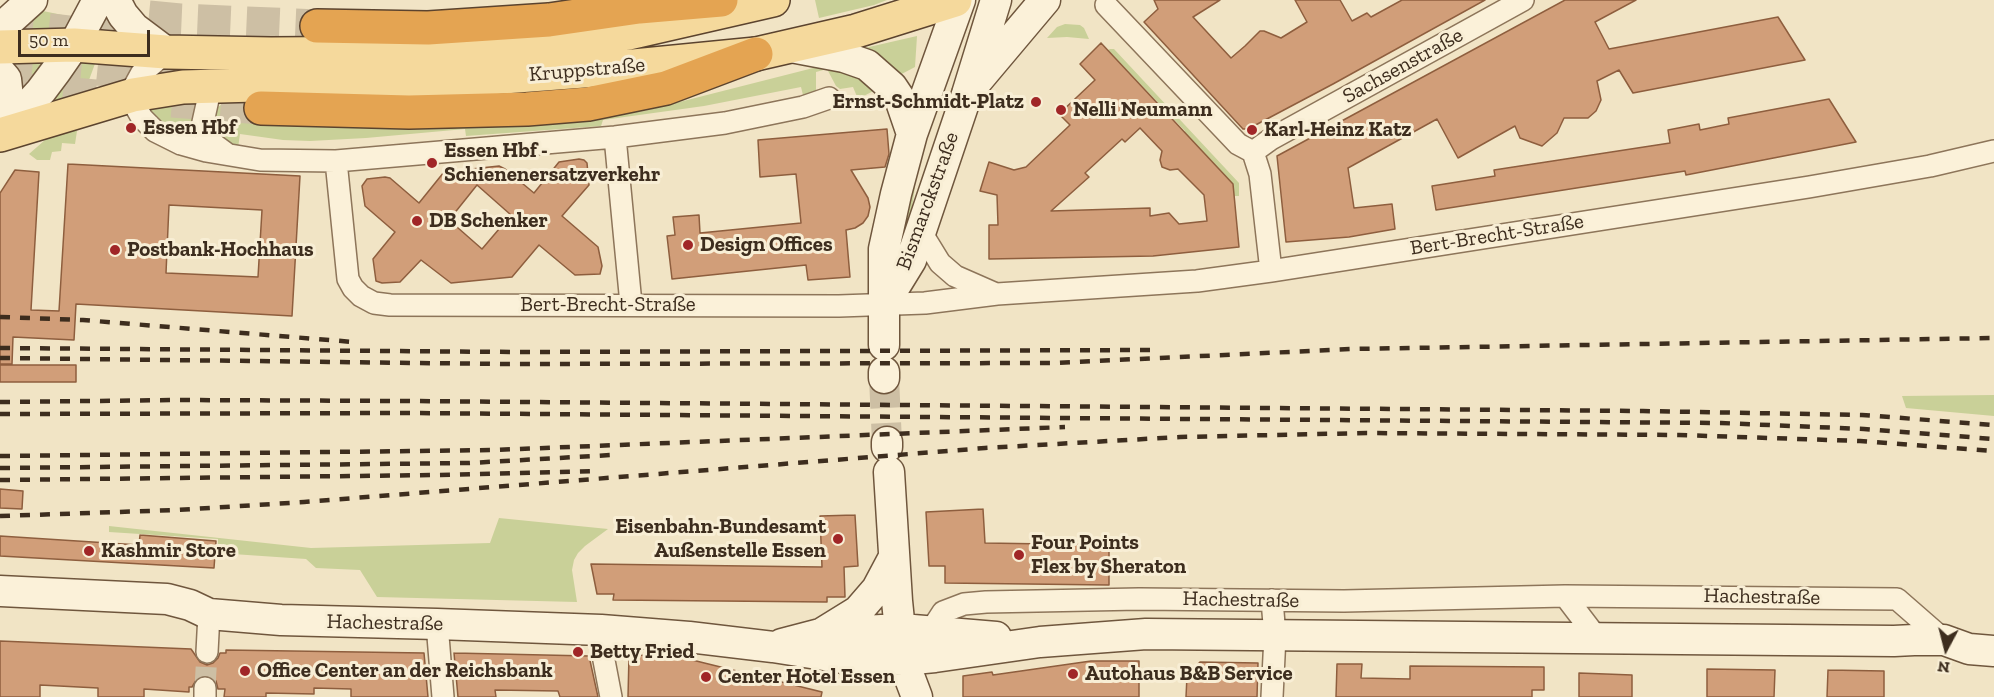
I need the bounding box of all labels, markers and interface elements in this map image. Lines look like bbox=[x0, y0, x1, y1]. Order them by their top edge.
scale bar bbox=[21, 18, 153, 56]
street label: Sachsenstraße bbox=[1339, 23, 1467, 109]
text: 50 m bbox=[29, 29, 68, 51]
street label: Kruppstraße bbox=[528, 52, 646, 88]
place label: Ernst-Schmidt-Platz bbox=[832, 89, 1024, 115]
marker: Ernst-Schmidt-Platz bbox=[1029, 95, 1043, 109]
place label: Nelli Neumann bbox=[1073, 97, 1213, 123]
marker: Nelli Neumann bbox=[1054, 103, 1068, 117]
place label: Essen Hbf bbox=[143, 115, 236, 141]
place label: Karl-Heinz Katz bbox=[1264, 117, 1412, 143]
marker: Essen Hbf bbox=[124, 121, 138, 135]
marker: Karl-Heinz Katz bbox=[1245, 123, 1259, 137]
street label: Bismarckstraße bbox=[891, 129, 965, 273]
place label: Essen Hbf - Schienenersatzverkehr bbox=[444, 138, 660, 188]
marker: Essen Hbf - Schienenersatzverkehr bbox=[425, 156, 439, 170]
place label: DB Schenker bbox=[429, 208, 548, 234]
street label: Bert-Brecht-Straße bbox=[1408, 209, 1586, 261]
marker: DB Schenker bbox=[410, 214, 424, 228]
place label: Design Offices bbox=[700, 232, 833, 258]
place label: Postbank-Hochhaus bbox=[127, 237, 314, 263]
marker: Design Offices bbox=[681, 238, 695, 252]
marker: Postbank-Hochhaus bbox=[108, 243, 122, 257]
street label: Bert-Brecht-Straße bbox=[520, 292, 696, 318]
place label: Eisenbahn-Bundesamt Außenstelle Essen bbox=[615, 514, 826, 564]
place label: Four Points Flex by Sheraton bbox=[1031, 530, 1186, 580]
marker: Eisenbahn-Bundesamt Außenstelle Essen bbox=[831, 532, 845, 546]
place label: Kashmir Store bbox=[101, 538, 236, 564]
marker: Kashmir Store bbox=[82, 544, 96, 558]
marker: Four Points Flex by Sheraton bbox=[1012, 548, 1026, 562]
street label: Hachestraße bbox=[1703, 583, 1821, 611]
street label: Hachestraße bbox=[1182, 586, 1300, 614]
street label: Hachestraße bbox=[326, 609, 444, 637]
north arrow bbox=[1916, 619, 1976, 679]
place label: Betty Fried bbox=[590, 639, 694, 665]
marker: Betty Fried bbox=[571, 645, 585, 659]
text: N bbox=[1937, 657, 1951, 678]
place label: Office Center an der Reichsbank bbox=[257, 658, 553, 684]
place label: Autohaus B&B Service bbox=[1085, 661, 1293, 687]
marker: Office Center an der Reichsbank bbox=[238, 664, 252, 678]
place label: Center Hotel Essen bbox=[718, 664, 895, 690]
marker: Autohaus B&B Service bbox=[1066, 667, 1080, 681]
marker: Center Hotel Essen bbox=[699, 670, 713, 684]

